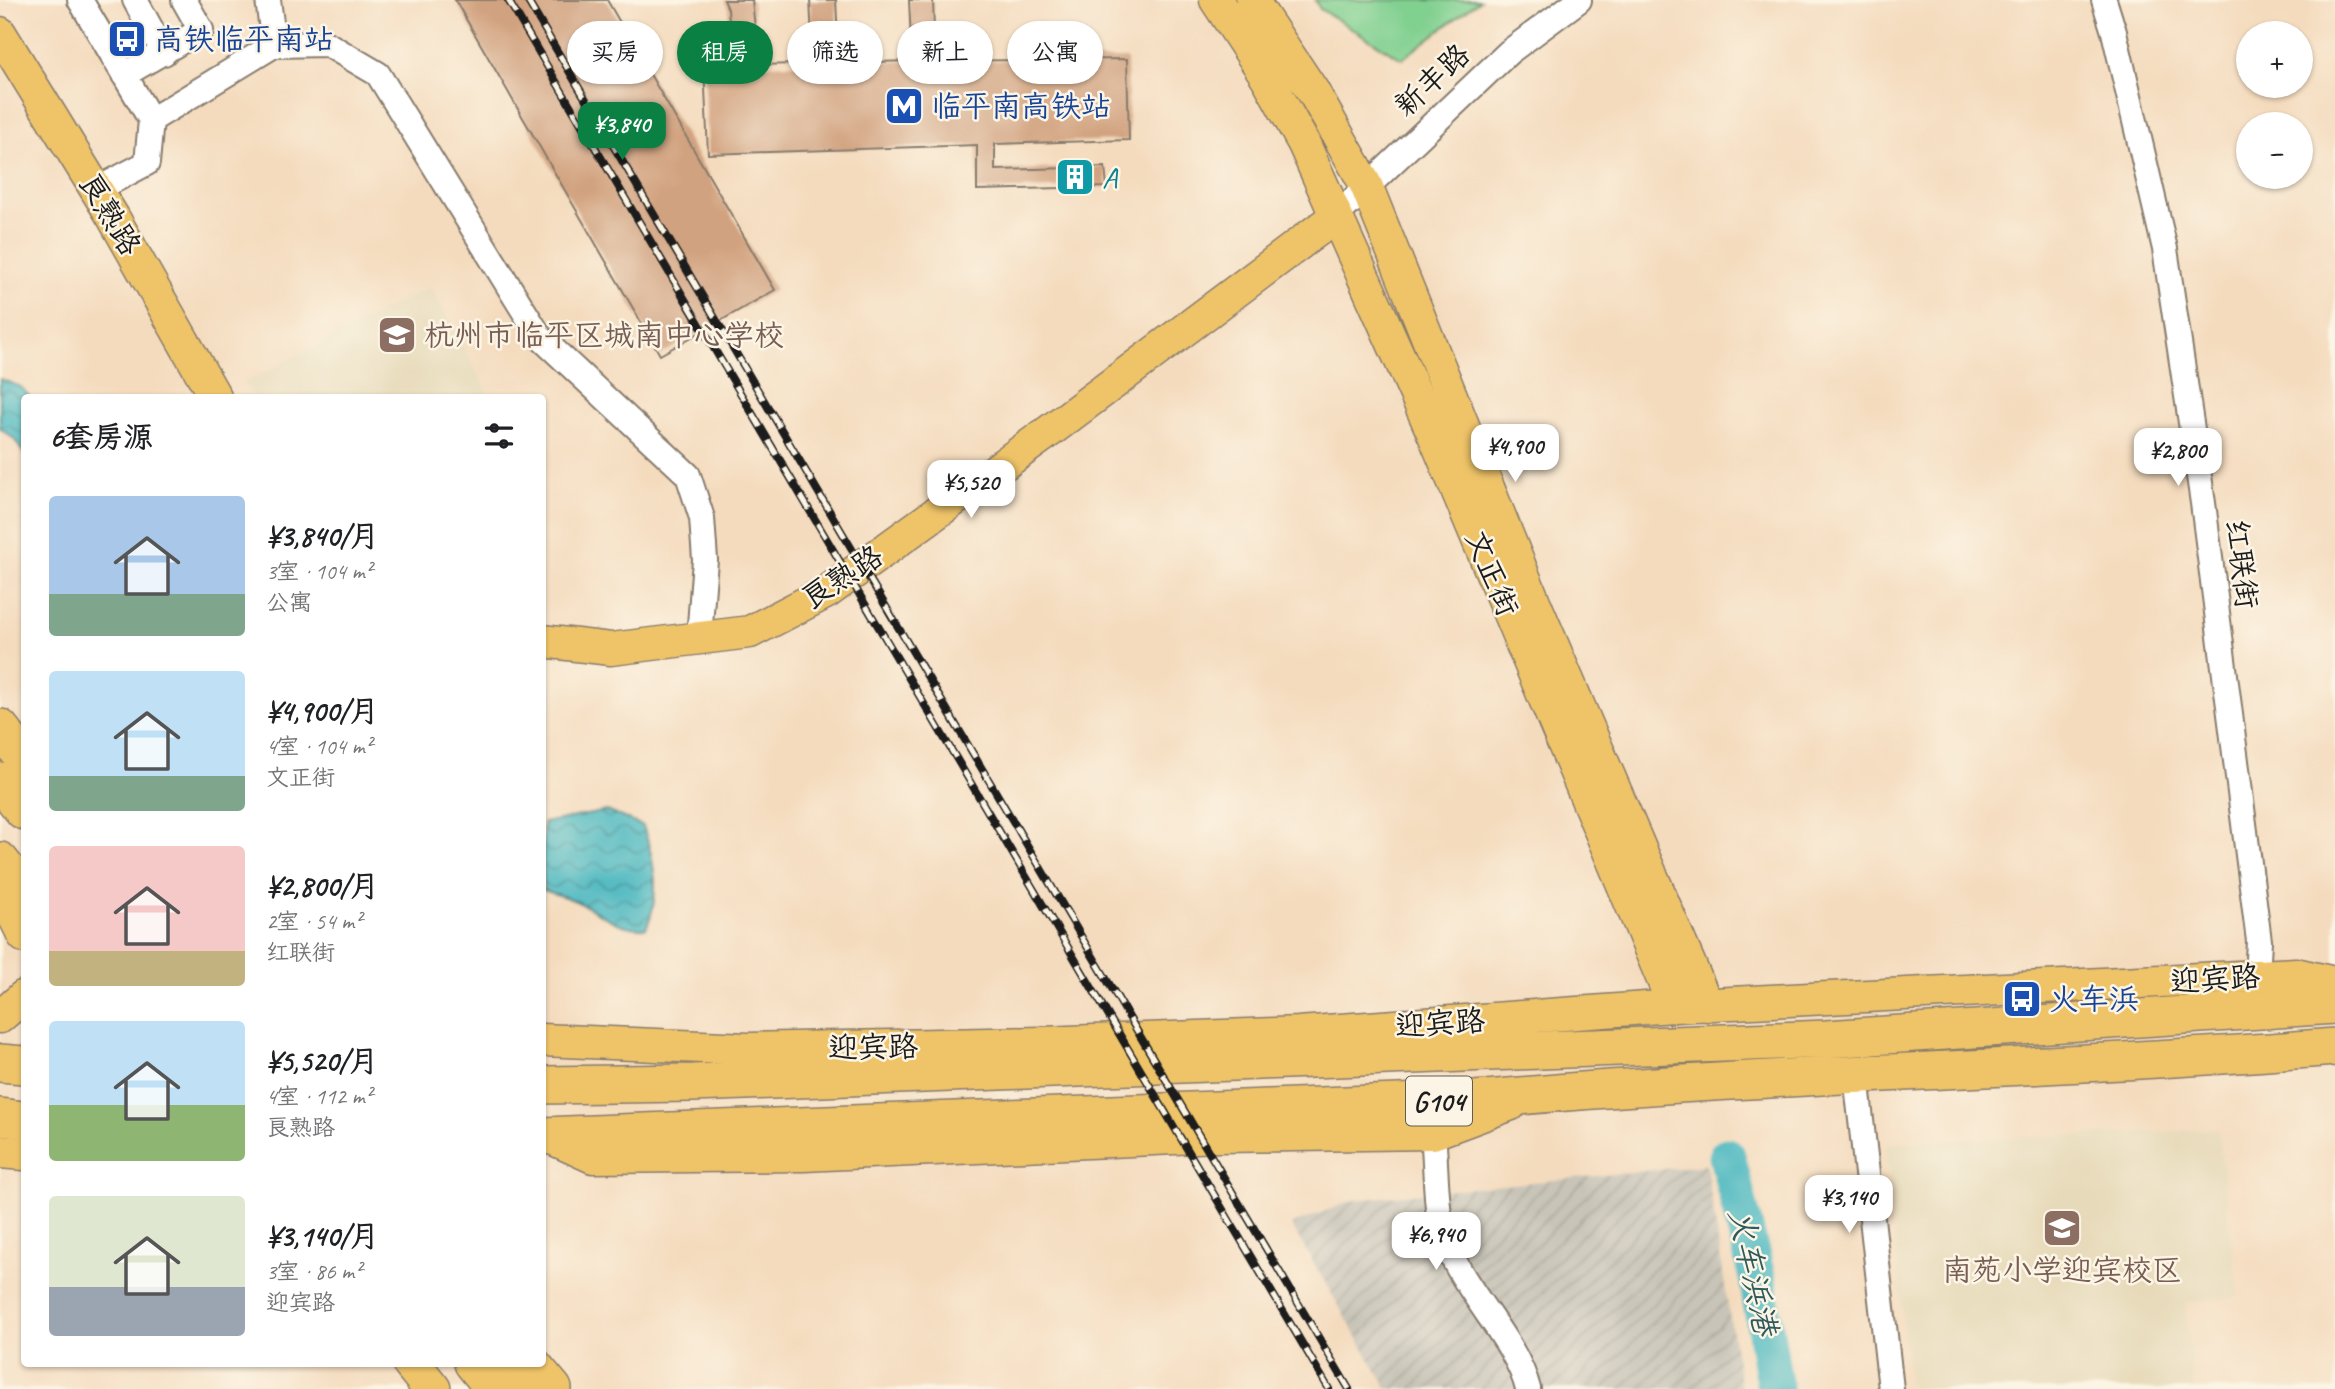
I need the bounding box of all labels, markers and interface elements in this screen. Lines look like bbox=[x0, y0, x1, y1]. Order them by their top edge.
bus stop icon: 高铁临平南站 bbox=[106, 18, 148, 60]
place label: 高铁临平南站 bbox=[154, 20, 334, 58]
chip: 买房 bbox=[567, 21, 663, 84]
chip: 租房 bbox=[677, 21, 773, 84]
chip: 筛选 bbox=[787, 21, 883, 84]
chip: 新上 bbox=[897, 21, 993, 84]
chip: 公寓 bbox=[1007, 21, 1103, 84]
map controls bbox=[2236, 21, 2313, 189]
button: + bbox=[2236, 21, 2313, 98]
street label: 新丰路 bbox=[1386, 35, 1478, 125]
metro station icon: 临平南高铁站 bbox=[883, 85, 925, 127]
place label: 临平南高铁站 bbox=[931, 87, 1111, 125]
pin: ¥3,840 bbox=[565, 102, 679, 162]
text: ¥3,840 bbox=[594, 110, 650, 139]
button: − bbox=[2236, 112, 2313, 189]
building icon: A bbox=[1054, 156, 1096, 198]
place label: A bbox=[1102, 158, 1119, 196]
street label: 良熟路 bbox=[71, 166, 149, 262]
school or university icon: 杭州市临平区城南中心学校 bbox=[376, 314, 418, 356]
place label: 杭州市临平区城南中心学校 bbox=[424, 316, 784, 354]
icon: filters bbox=[480, 417, 518, 455]
text: 6套房源 bbox=[49, 418, 153, 456]
pin: ¥4,900 bbox=[1458, 424, 1572, 484]
pin: ¥2,800 bbox=[2121, 428, 2235, 488]
text: ¥4,900 bbox=[1487, 432, 1543, 461]
text: ¥2,800 bbox=[2150, 436, 2206, 465]
pin: ¥5,520 bbox=[914, 461, 1028, 520]
text: ¥5,520 bbox=[943, 468, 999, 497]
text: ¥3,840/月 bbox=[266, 517, 379, 555]
street label: 红联街 bbox=[2218, 517, 2266, 611]
icon: home bbox=[105, 524, 189, 608]
street label: 文正街 bbox=[1457, 524, 1527, 622]
street label: 良熟路 bbox=[794, 537, 890, 617]
text: 3室 · 104 m² bbox=[266, 557, 372, 586]
text: 公寓 bbox=[266, 588, 312, 617]
text: ¥4,900/月 bbox=[266, 692, 379, 730]
icon: home bbox=[105, 699, 189, 783]
text: 4室 · 104 m² bbox=[266, 732, 372, 761]
text: 文正街 bbox=[266, 763, 335, 792]
text: ¥2,800/月 bbox=[266, 867, 379, 905]
icon: home bbox=[105, 874, 189, 958]
text: 2室 · 54 m² bbox=[266, 907, 361, 936]
text: 红联街 bbox=[266, 938, 335, 967]
street label: 迎宾路 bbox=[2169, 957, 2261, 1001]
bus stop icon: 火车浜 bbox=[2001, 978, 2043, 1020]
place label: 火车浜 bbox=[2049, 980, 2139, 1018]
street label: 迎宾路 bbox=[1394, 1001, 1486, 1045]
street label: 迎宾路 bbox=[828, 1027, 918, 1067]
text: ¥5,520/月 bbox=[266, 1042, 378, 1080]
icon: home bbox=[105, 1049, 189, 1133]
road number: G104 bbox=[1406, 1076, 1472, 1126]
text: 4室 · 112 m² bbox=[266, 1082, 372, 1111]
text: 良熟路 bbox=[266, 1113, 335, 1142]
pin: ¥3,140 bbox=[1792, 1176, 1906, 1235]
text: ¥3,140 bbox=[1821, 1183, 1877, 1212]
water label: 火车浜港 bbox=[1720, 1205, 1787, 1342]
school or university icon: 南苑小学迎宾校区 bbox=[2041, 1207, 2083, 1249]
pin: ¥6,940 bbox=[1379, 1212, 1493, 1272]
text: ¥3,140/月 bbox=[266, 1217, 379, 1255]
text: ¥6,940 bbox=[1408, 1220, 1464, 1249]
icon: home bbox=[105, 1224, 189, 1308]
place label: 南苑小学迎宾校区 bbox=[1942, 1251, 2182, 1289]
text: 3室 · 86 m² bbox=[266, 1257, 361, 1286]
text: 迎宾路 bbox=[266, 1288, 335, 1317]

